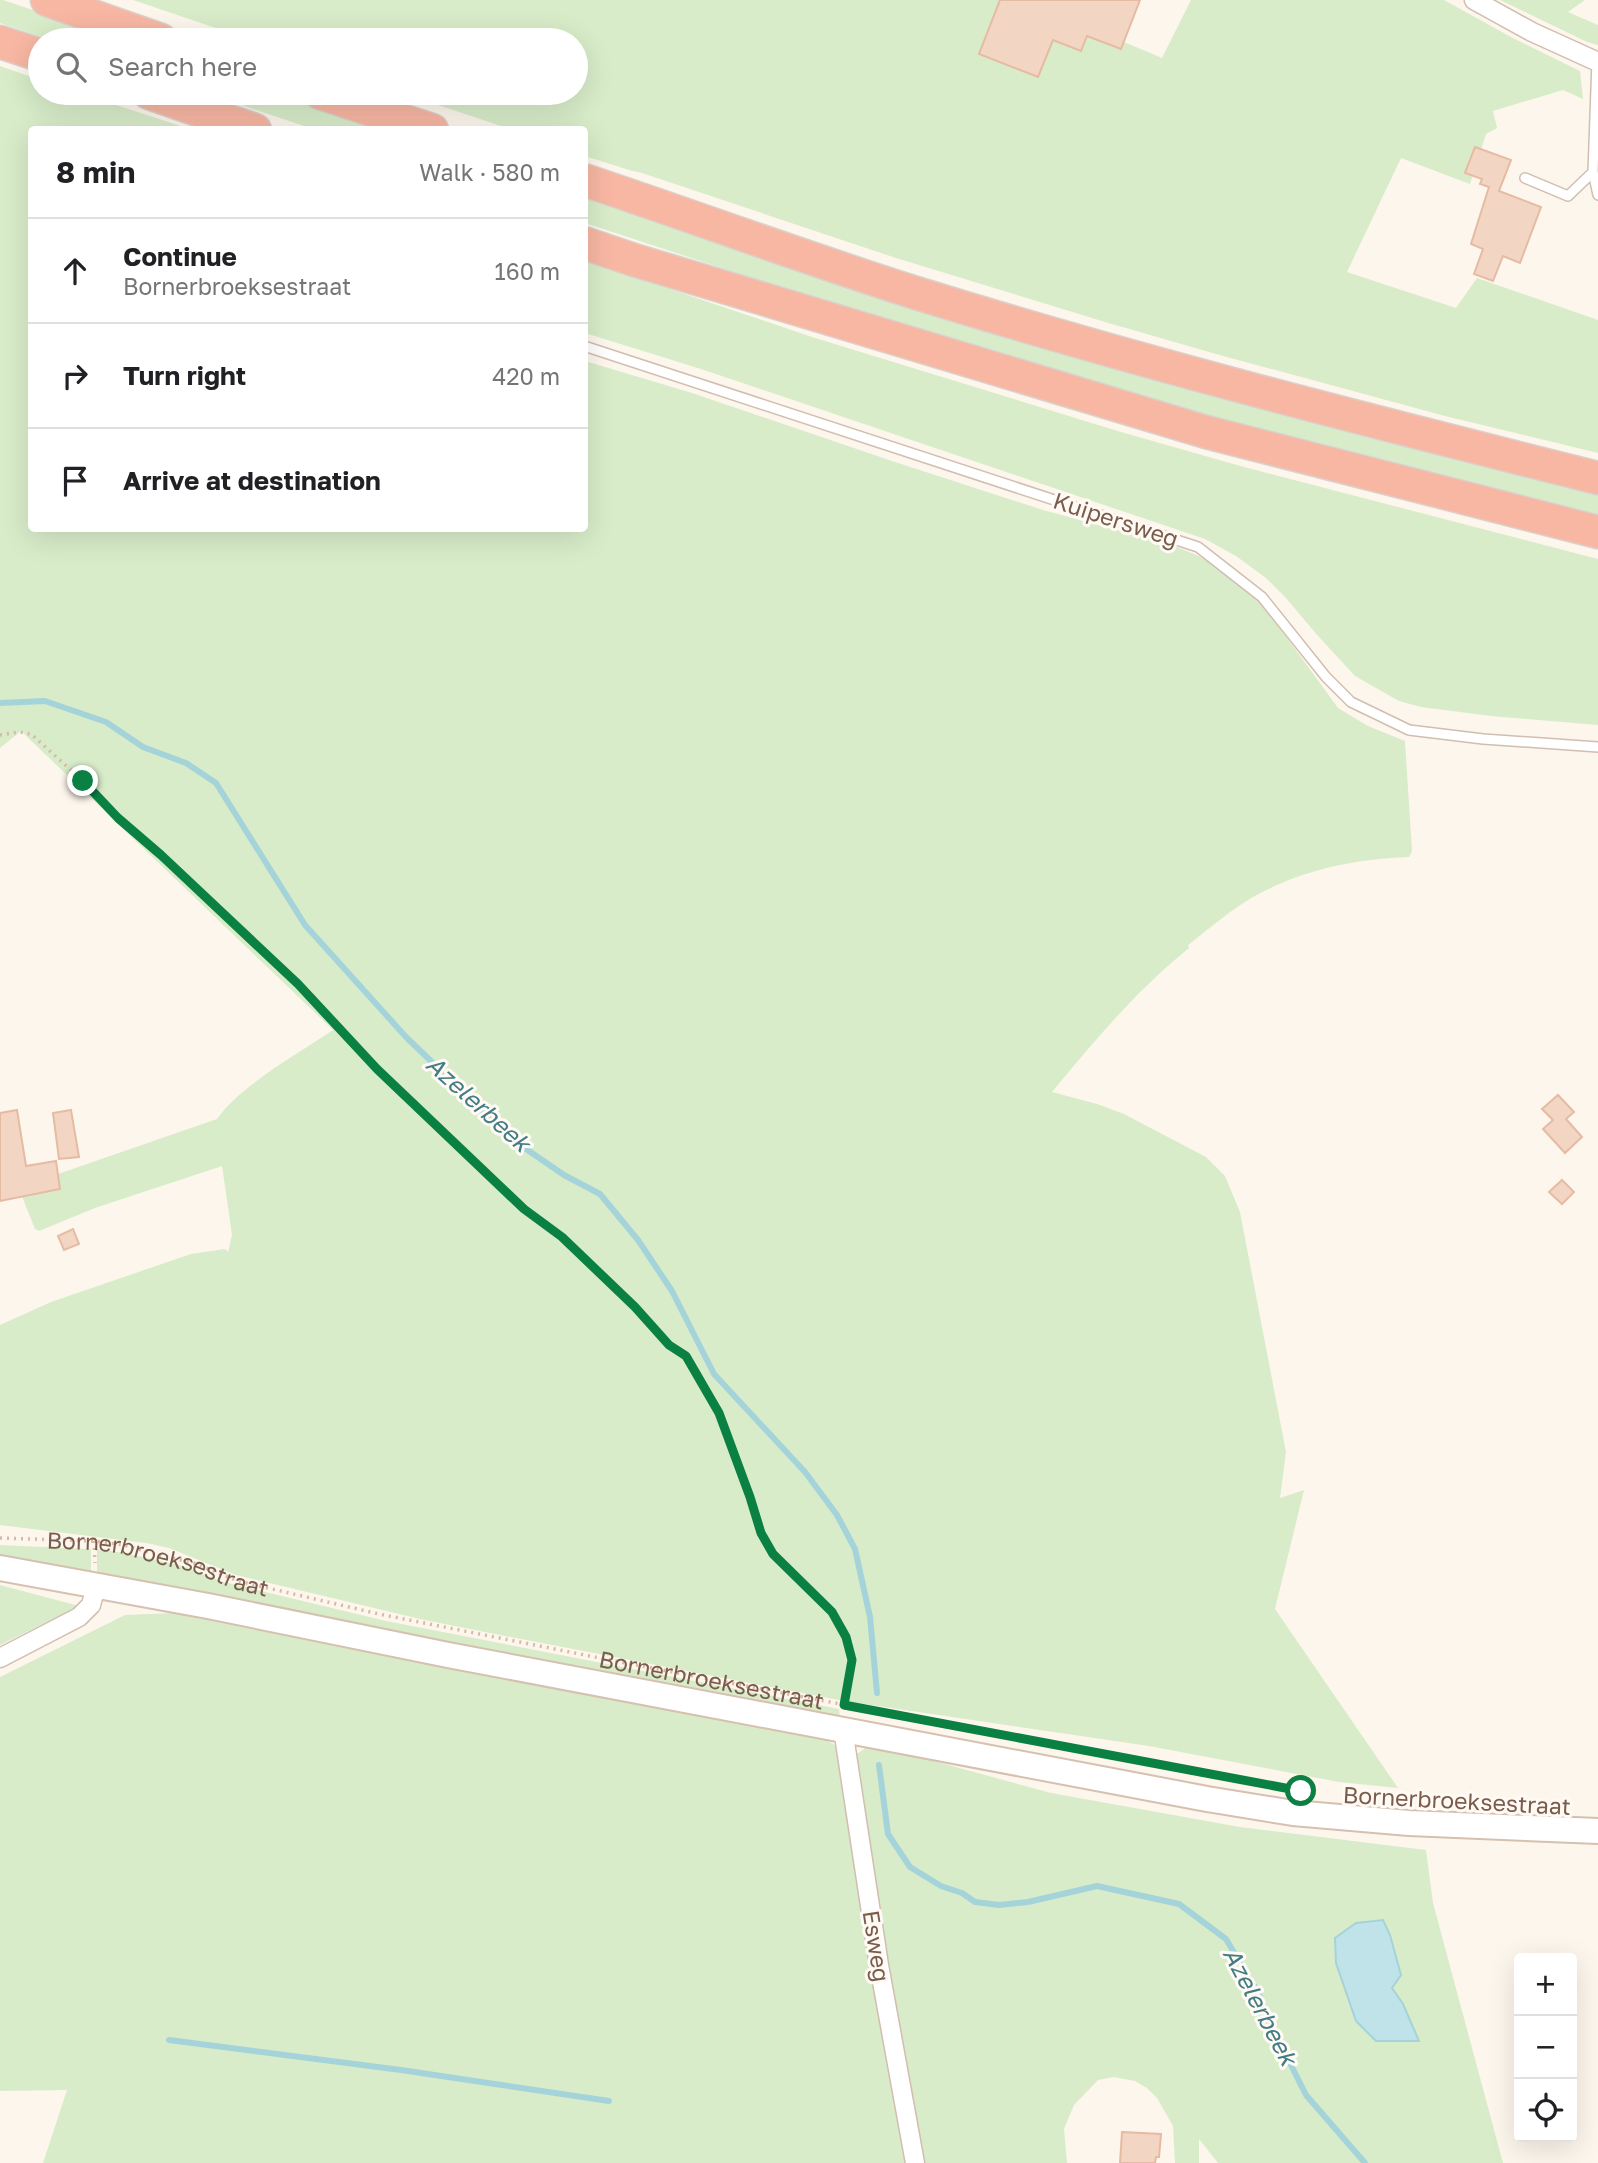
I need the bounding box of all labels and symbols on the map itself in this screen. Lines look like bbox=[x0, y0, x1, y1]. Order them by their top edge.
street label: Kuipersweg bbox=[1050, 486, 1182, 552]
route end bbox=[67, 765, 98, 796]
water label: Azelerbeek bbox=[421, 1049, 539, 1159]
street label: Bornerbroeksestraat bbox=[46, 1525, 271, 1602]
street label: Bornerbroeksestraat bbox=[597, 1644, 826, 1715]
route start bbox=[1285, 1775, 1316, 1806]
street label: Bornerbroeksestraat bbox=[1342, 1780, 1572, 1820]
street label: Esweg bbox=[858, 1908, 896, 1984]
water label: Azelerbeek bbox=[1218, 1942, 1305, 2072]

